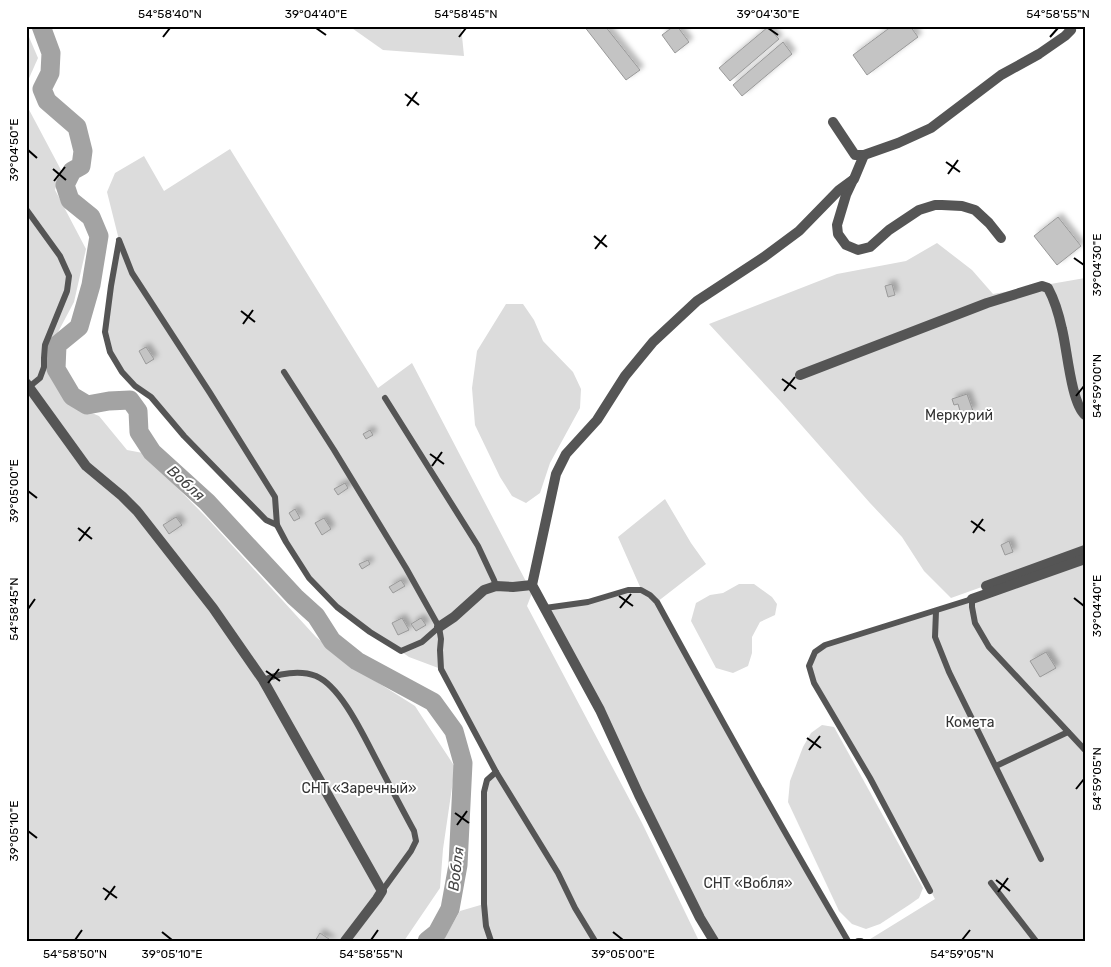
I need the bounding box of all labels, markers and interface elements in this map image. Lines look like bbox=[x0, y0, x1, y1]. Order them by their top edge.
text: 54°58'40"N bbox=[138, 7, 202, 21]
text: 39°04'40"E bbox=[285, 7, 347, 21]
text: 54°58'45"N bbox=[434, 7, 498, 21]
text: 39°04'30"E bbox=[737, 7, 800, 21]
text: 54°58'55"N bbox=[1026, 7, 1090, 21]
text: 39°04'50"E bbox=[7, 119, 21, 181]
text: 39°04'30"E bbox=[1090, 234, 1104, 297]
text: 54°59'00"N bbox=[1090, 354, 1104, 418]
park label: Меркурий bbox=[925, 407, 993, 424]
text: 39°05'00"E bbox=[7, 459, 21, 523]
water label: Вобля bbox=[164, 462, 208, 504]
text: 39°04'40"E bbox=[1090, 575, 1104, 637]
text: 54°58'45"N bbox=[7, 577, 21, 641]
park label: Комета bbox=[946, 714, 994, 731]
text: 54°59'05"N bbox=[1090, 747, 1104, 811]
park label: СНТ «Заречный» bbox=[301, 780, 417, 797]
text: 39°05'10"E bbox=[7, 801, 21, 861]
water label: Вобля bbox=[444, 846, 468, 892]
park label: СНТ «Вобля» bbox=[703, 875, 793, 892]
text: 54°58'50"N bbox=[43, 947, 107, 961]
text: 39°05'10"E bbox=[142, 947, 202, 961]
text: 54°58'55"N bbox=[339, 947, 403, 961]
text: 39°05'00"E bbox=[591, 947, 655, 961]
text: 54°59'05"N bbox=[930, 947, 994, 961]

